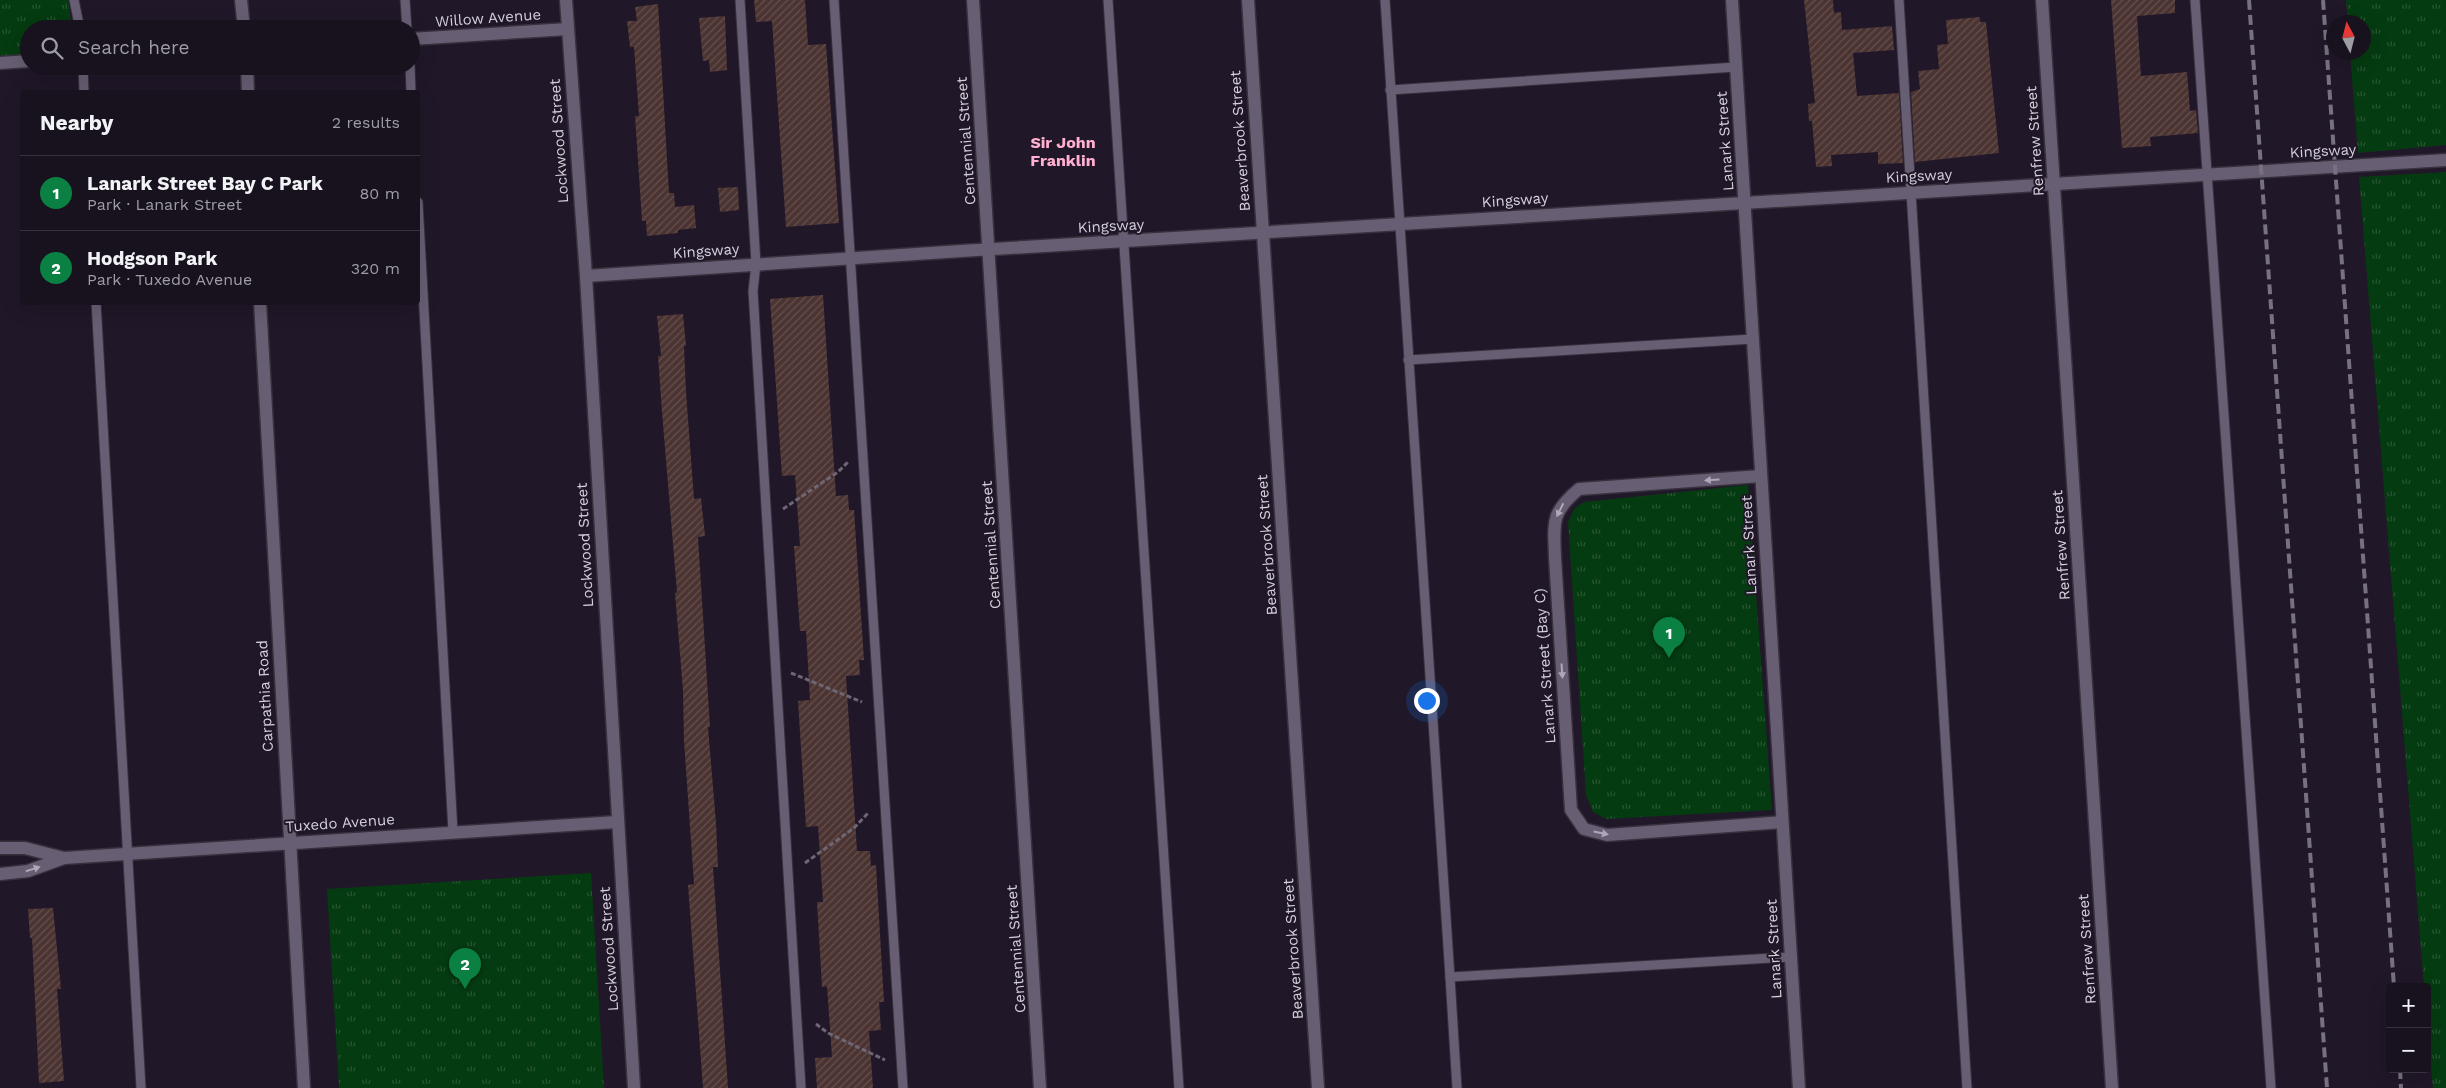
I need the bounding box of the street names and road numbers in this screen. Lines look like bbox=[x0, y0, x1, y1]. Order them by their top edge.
street label: Willow Avenue bbox=[434, 5, 542, 31]
street label: Beaverbrook Street bbox=[1226, 69, 1254, 212]
street label: Centennial Street bbox=[952, 76, 979, 206]
street label: Lockwood Street bbox=[546, 78, 572, 204]
street label: Renfrew Street bbox=[2022, 85, 2048, 197]
street label: Lanark Street bbox=[1712, 90, 1737, 191]
street label: Kingsway bbox=[2289, 140, 2357, 162]
street label: Kingsway bbox=[1885, 165, 1953, 187]
street label: Kingsway bbox=[1481, 189, 1549, 211]
street label: Kingsway bbox=[1077, 215, 1145, 237]
street label: Kingsway bbox=[672, 240, 740, 262]
street label: Beaverbrook Street bbox=[1253, 473, 1281, 616]
street label: Centennial Street bbox=[977, 480, 1004, 610]
street label: Lockwood Street bbox=[573, 482, 597, 608]
street label: Renfrew Street bbox=[2048, 489, 2074, 601]
street label: Lanark Street bbox=[1737, 494, 1761, 595]
street label: Lanark Street (Bay C) bbox=[1531, 588, 1559, 744]
street label: Carpathia Road bbox=[253, 640, 277, 752]
street label: Tuxedo Avenue bbox=[285, 810, 395, 836]
street label: Beaverbrook Street bbox=[1279, 877, 1307, 1020]
street label: Centennial Street bbox=[1002, 884, 1029, 1014]
street label: Lockwood Street bbox=[596, 886, 622, 1012]
street label: Renfrew Street bbox=[2074, 893, 2100, 1005]
street label: Lanark Street bbox=[1762, 898, 1786, 999]

